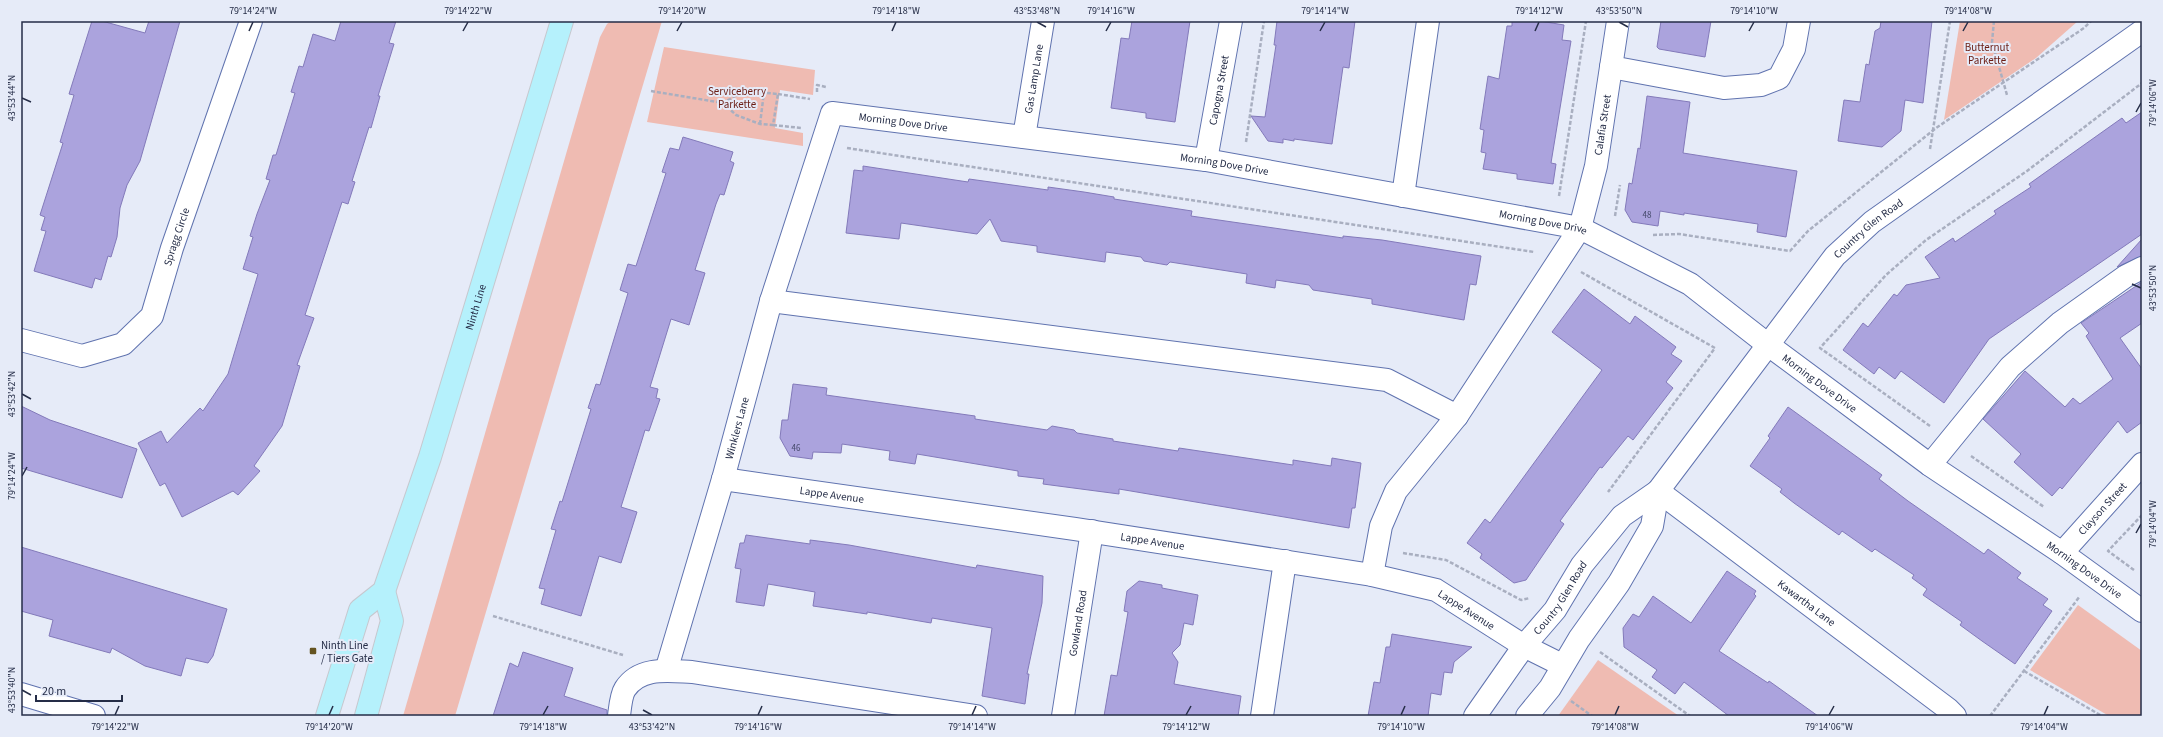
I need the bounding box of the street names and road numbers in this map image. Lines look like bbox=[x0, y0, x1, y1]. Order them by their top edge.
street label: Gas Lamp Lane bbox=[1020, 43, 1047, 114]
street label: Capogna Street bbox=[1205, 54, 1232, 126]
street label: Calafia Street bbox=[1590, 93, 1614, 156]
street label: Morning Dove Drive bbox=[858, 109, 949, 135]
street label: Morning Dove Drive bbox=[1179, 149, 1270, 179]
street label: Country Glen Road bbox=[1830, 195, 1906, 261]
street label: Spragg Circle bbox=[160, 205, 193, 268]
street label: Morning Dove Drive bbox=[1498, 206, 1591, 238]
street label: Ninth Line bbox=[461, 282, 490, 332]
street label: Morning Dove Drive bbox=[1779, 350, 1861, 416]
street label: Winklers Lane bbox=[721, 395, 752, 461]
street label: Clayson Street bbox=[2074, 479, 2130, 538]
street label: Lappe Avenue bbox=[799, 482, 866, 507]
street label: Lappe Avenue bbox=[1119, 529, 1186, 553]
street label: Morning Dove Drive bbox=[2044, 537, 2126, 602]
street label: Country Glen Road bbox=[1530, 557, 1590, 638]
street label: Kawartha Lane bbox=[1775, 576, 1839, 630]
street label: Lappe Avenue bbox=[1435, 586, 1498, 633]
street label: Gowland Road bbox=[1065, 589, 1090, 657]

